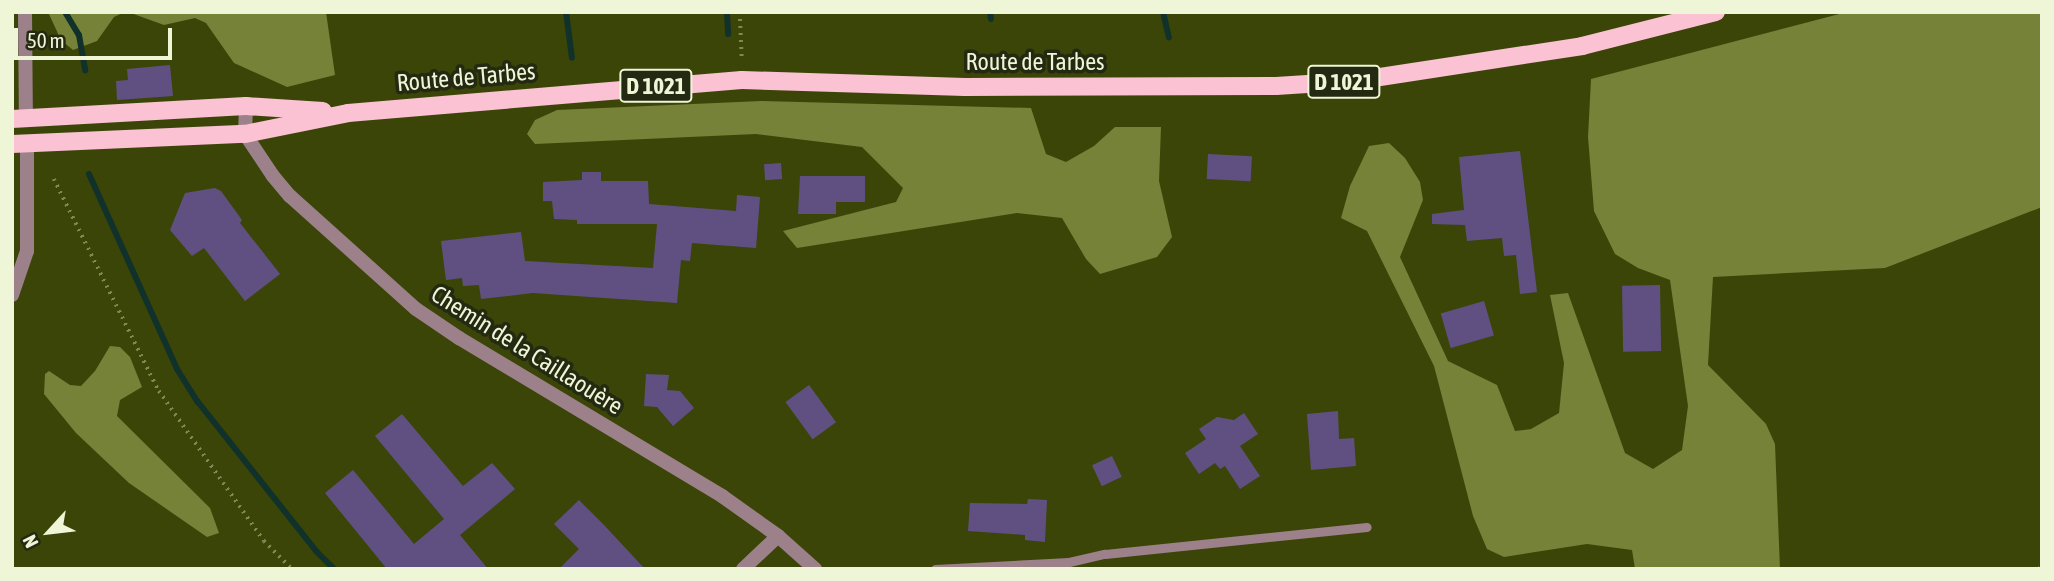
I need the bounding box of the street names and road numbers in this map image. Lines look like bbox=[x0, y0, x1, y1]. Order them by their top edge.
street label: Route de Tarbes bbox=[965, 48, 1105, 76]
street label: Route de Tarbes bbox=[395, 57, 537, 97]
road number: D 1021 bbox=[1307, 62, 1381, 102]
road number: D 1021 bbox=[619, 66, 693, 106]
street label: Chemin de la Caillaouère bbox=[426, 279, 628, 421]

